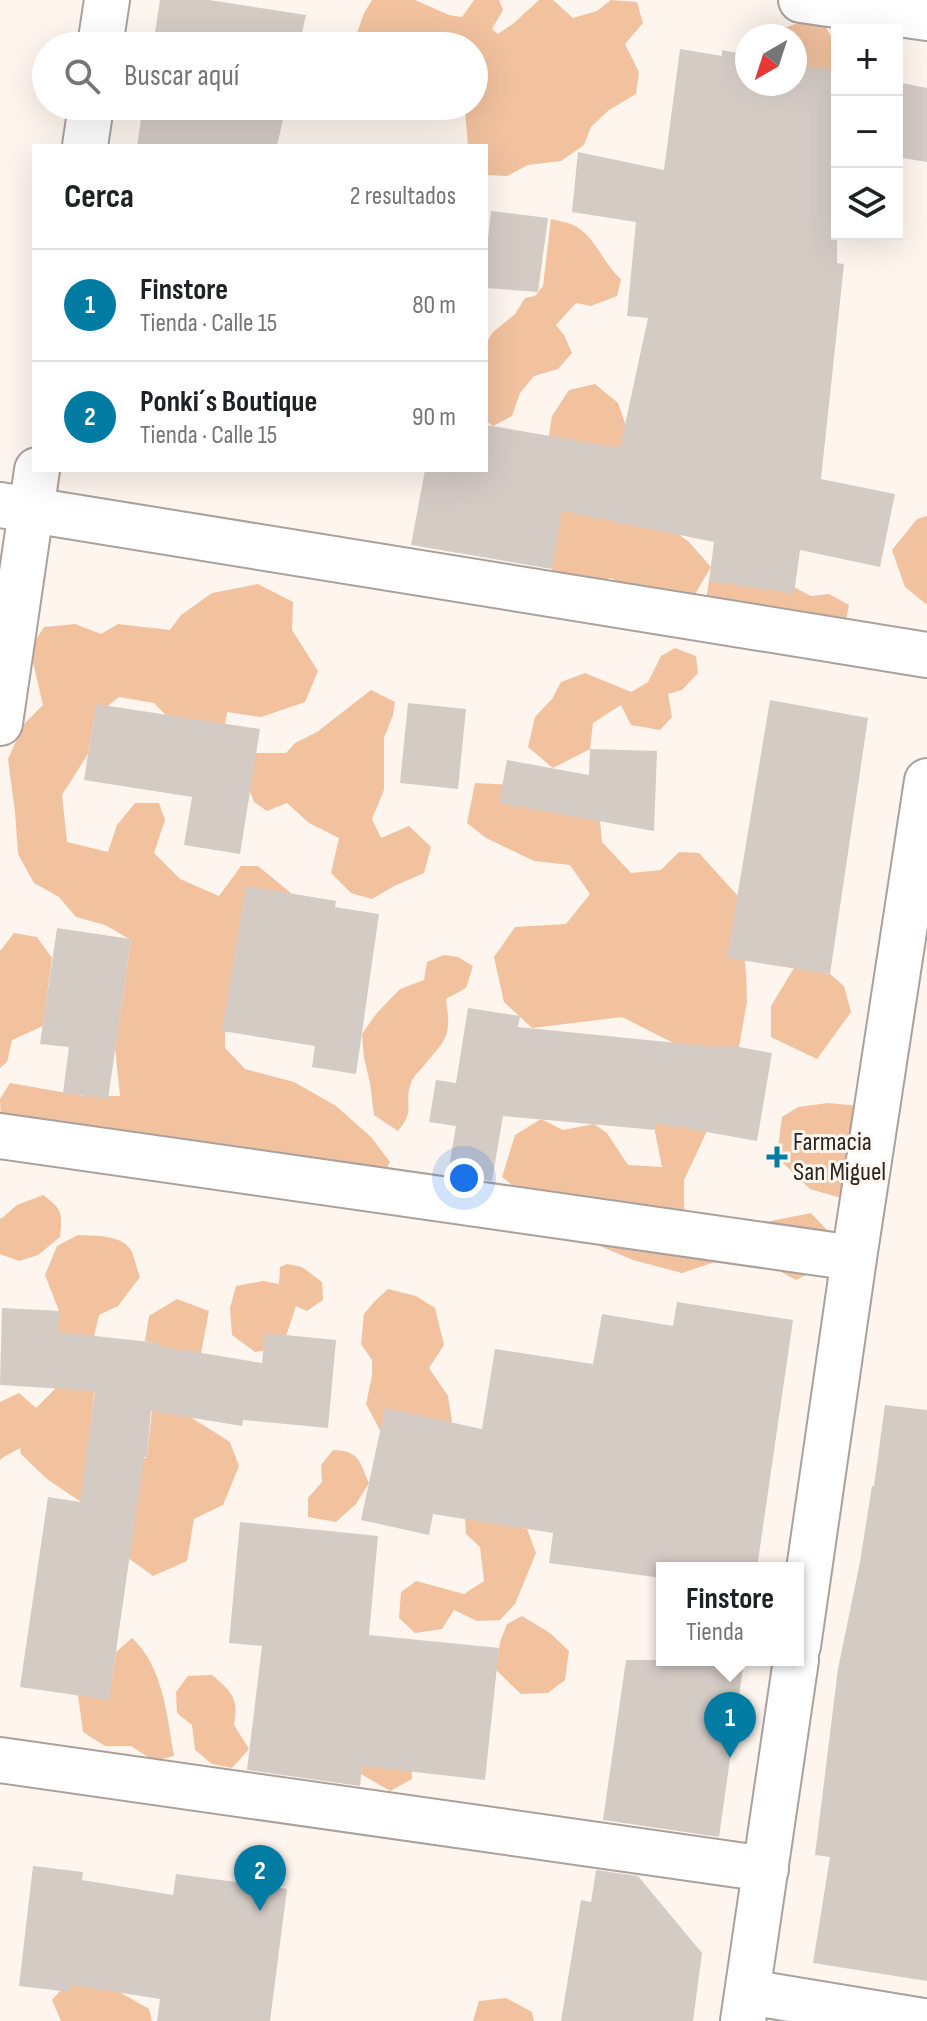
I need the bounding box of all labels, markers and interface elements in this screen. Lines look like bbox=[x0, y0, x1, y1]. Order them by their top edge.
north arrow bbox=[735, 24, 807, 96]
map controls bbox=[831, 24, 903, 240]
button: + bbox=[831, 24, 903, 96]
search box bbox=[32, 32, 488, 120]
icon: search bbox=[60, 54, 104, 98]
text: Buscar aquí bbox=[124, 58, 239, 94]
button: − bbox=[831, 96, 903, 168]
button: layers bbox=[831, 168, 903, 240]
text: Cerca bbox=[64, 176, 134, 217]
text: 2 resultados bbox=[350, 181, 456, 212]
text: Finstore bbox=[140, 272, 228, 308]
text: 1 bbox=[85, 290, 95, 321]
text: 80 m bbox=[412, 290, 456, 321]
text: Tienda · Calle 15 bbox=[140, 308, 277, 339]
text: Ponki´s Boutique bbox=[140, 384, 317, 420]
text: 2 bbox=[84, 402, 96, 433]
text: 90 m bbox=[412, 402, 456, 433]
text: Tienda · Calle 15 bbox=[140, 420, 277, 451]
place label: Farmacia San Miguel bbox=[793, 1127, 886, 1188]
marker: Farmacia San Miguel bbox=[768, 1148, 786, 1166]
your location bbox=[444, 1158, 484, 1198]
popup bbox=[656, 1562, 804, 1666]
text: Finstore bbox=[686, 1581, 774, 1617]
text: Tienda bbox=[686, 1617, 744, 1648]
pin: 1 bbox=[704, 1692, 756, 1758]
pin: 2 bbox=[234, 1845, 286, 1911]

